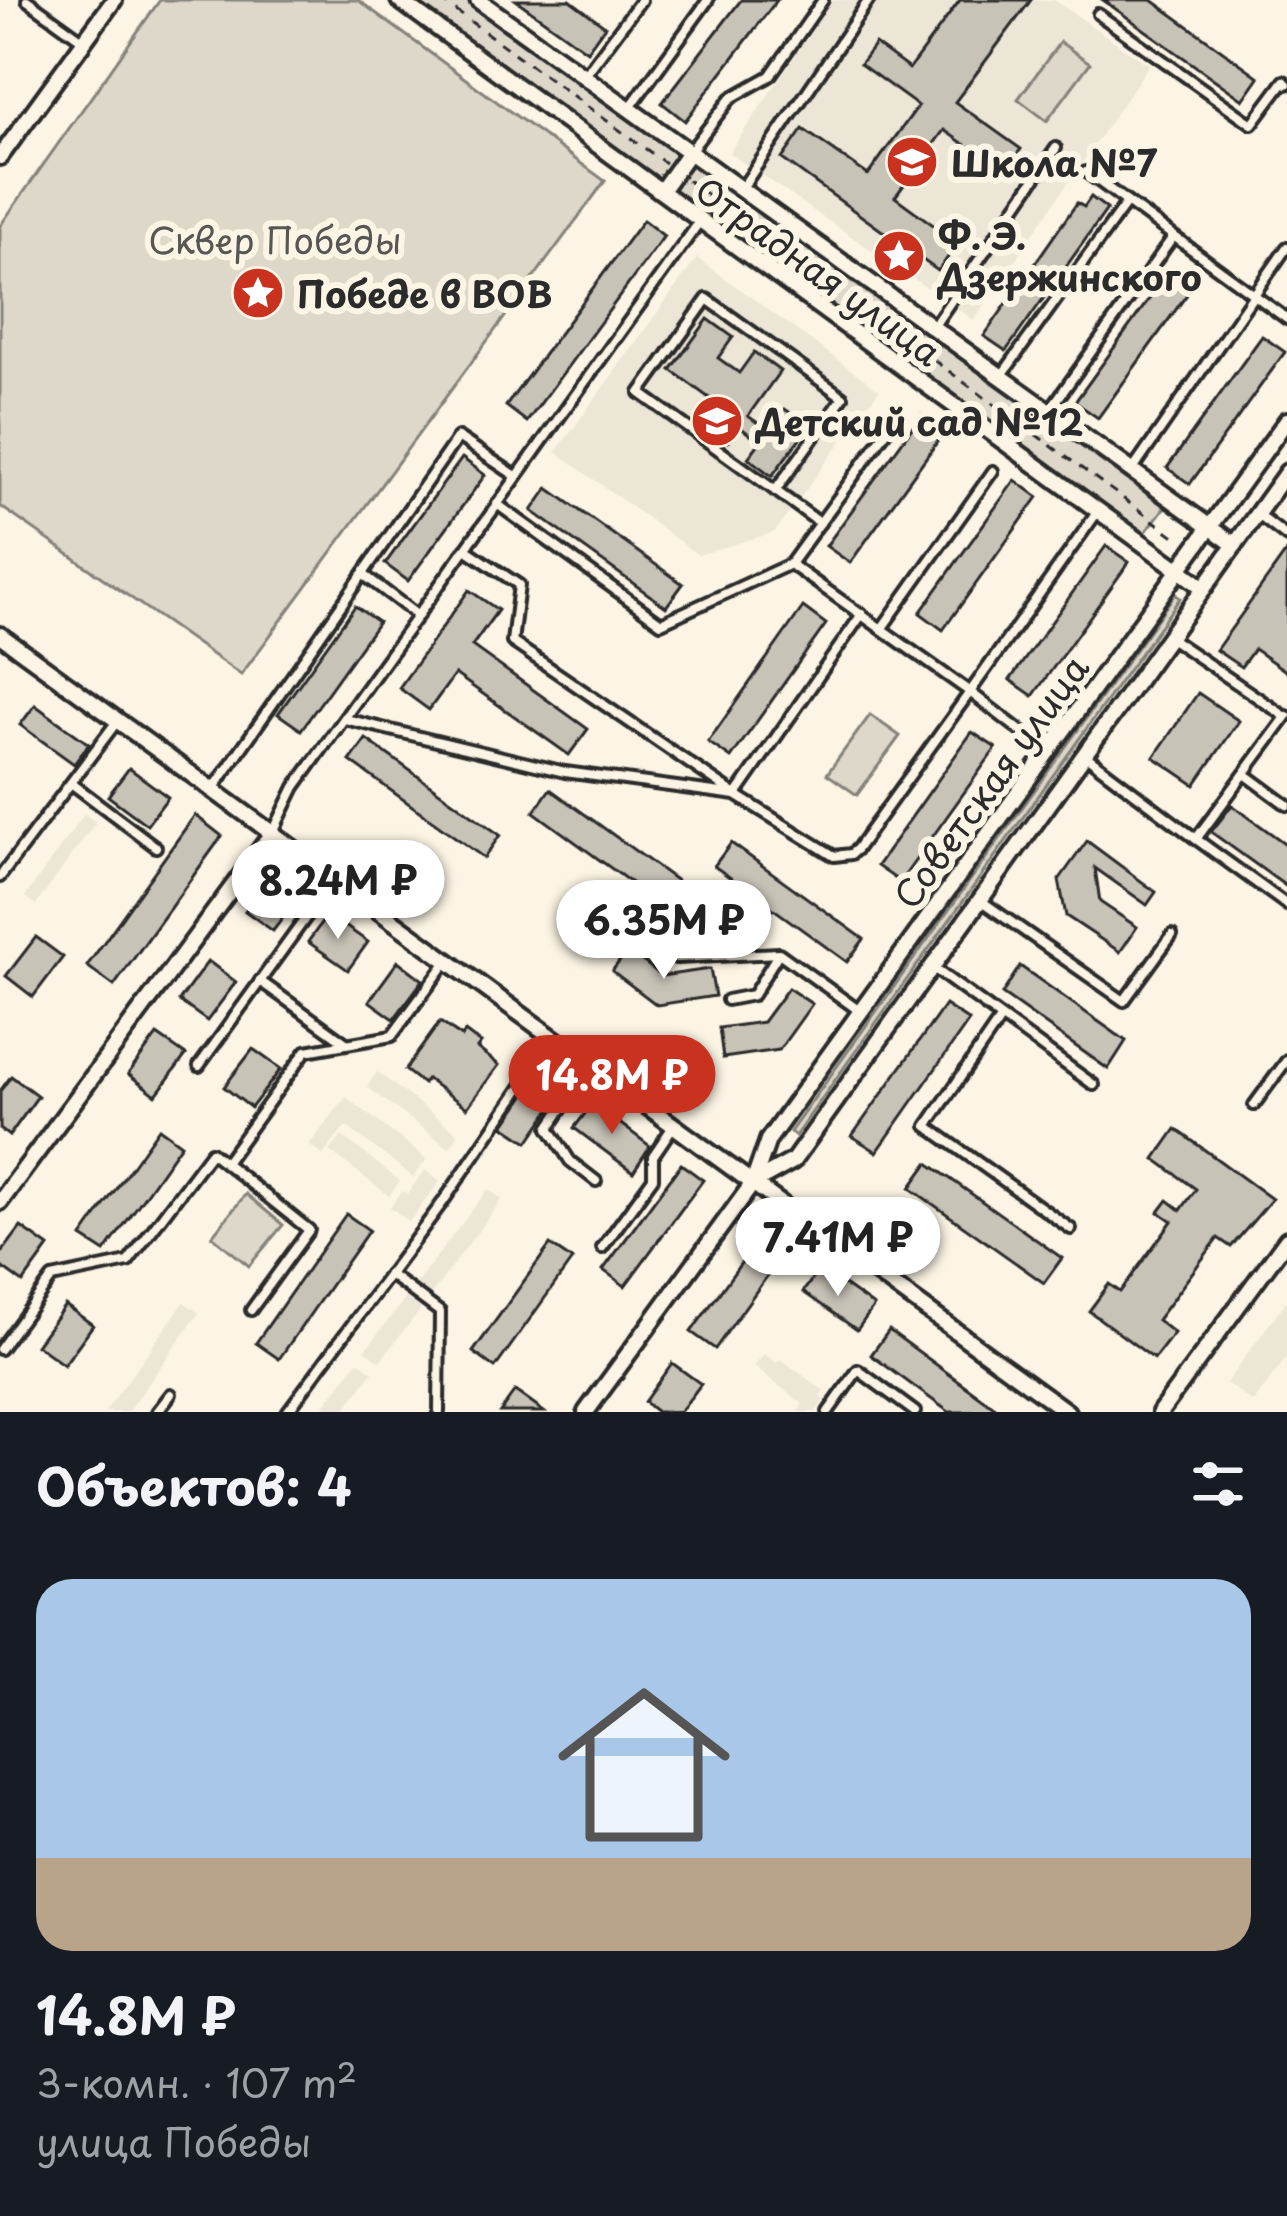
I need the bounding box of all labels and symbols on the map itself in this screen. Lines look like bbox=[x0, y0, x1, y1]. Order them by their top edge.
school or university icon: Школа №7 bbox=[884, 134, 940, 190]
place label: Школа №7 bbox=[951, 135, 1157, 189]
street label: Отрадная улица bbox=[685, 162, 954, 378]
place label: Ф. Э. Дзержинского bbox=[936, 208, 1202, 303]
park label: Сквер Победы bbox=[148, 212, 402, 266]
place icon: Ф. Э. Дзержинского bbox=[871, 228, 927, 284]
place icon: Победе в ВОВ bbox=[230, 265, 286, 321]
place label: Победе в ВОВ bbox=[297, 266, 552, 320]
school or university icon: Детский сад №12 bbox=[689, 393, 745, 449]
place label: Детский сад №12 bbox=[754, 394, 1084, 448]
street label: Советская улица bbox=[879, 643, 1101, 919]
pin: 8.24M ₽ bbox=[227, 840, 449, 942]
pin: 6.35M ₽ bbox=[553, 880, 775, 982]
pin: 14.8M ₽ bbox=[501, 1035, 723, 1137]
pin: 7.41M ₽ bbox=[727, 1197, 949, 1299]

